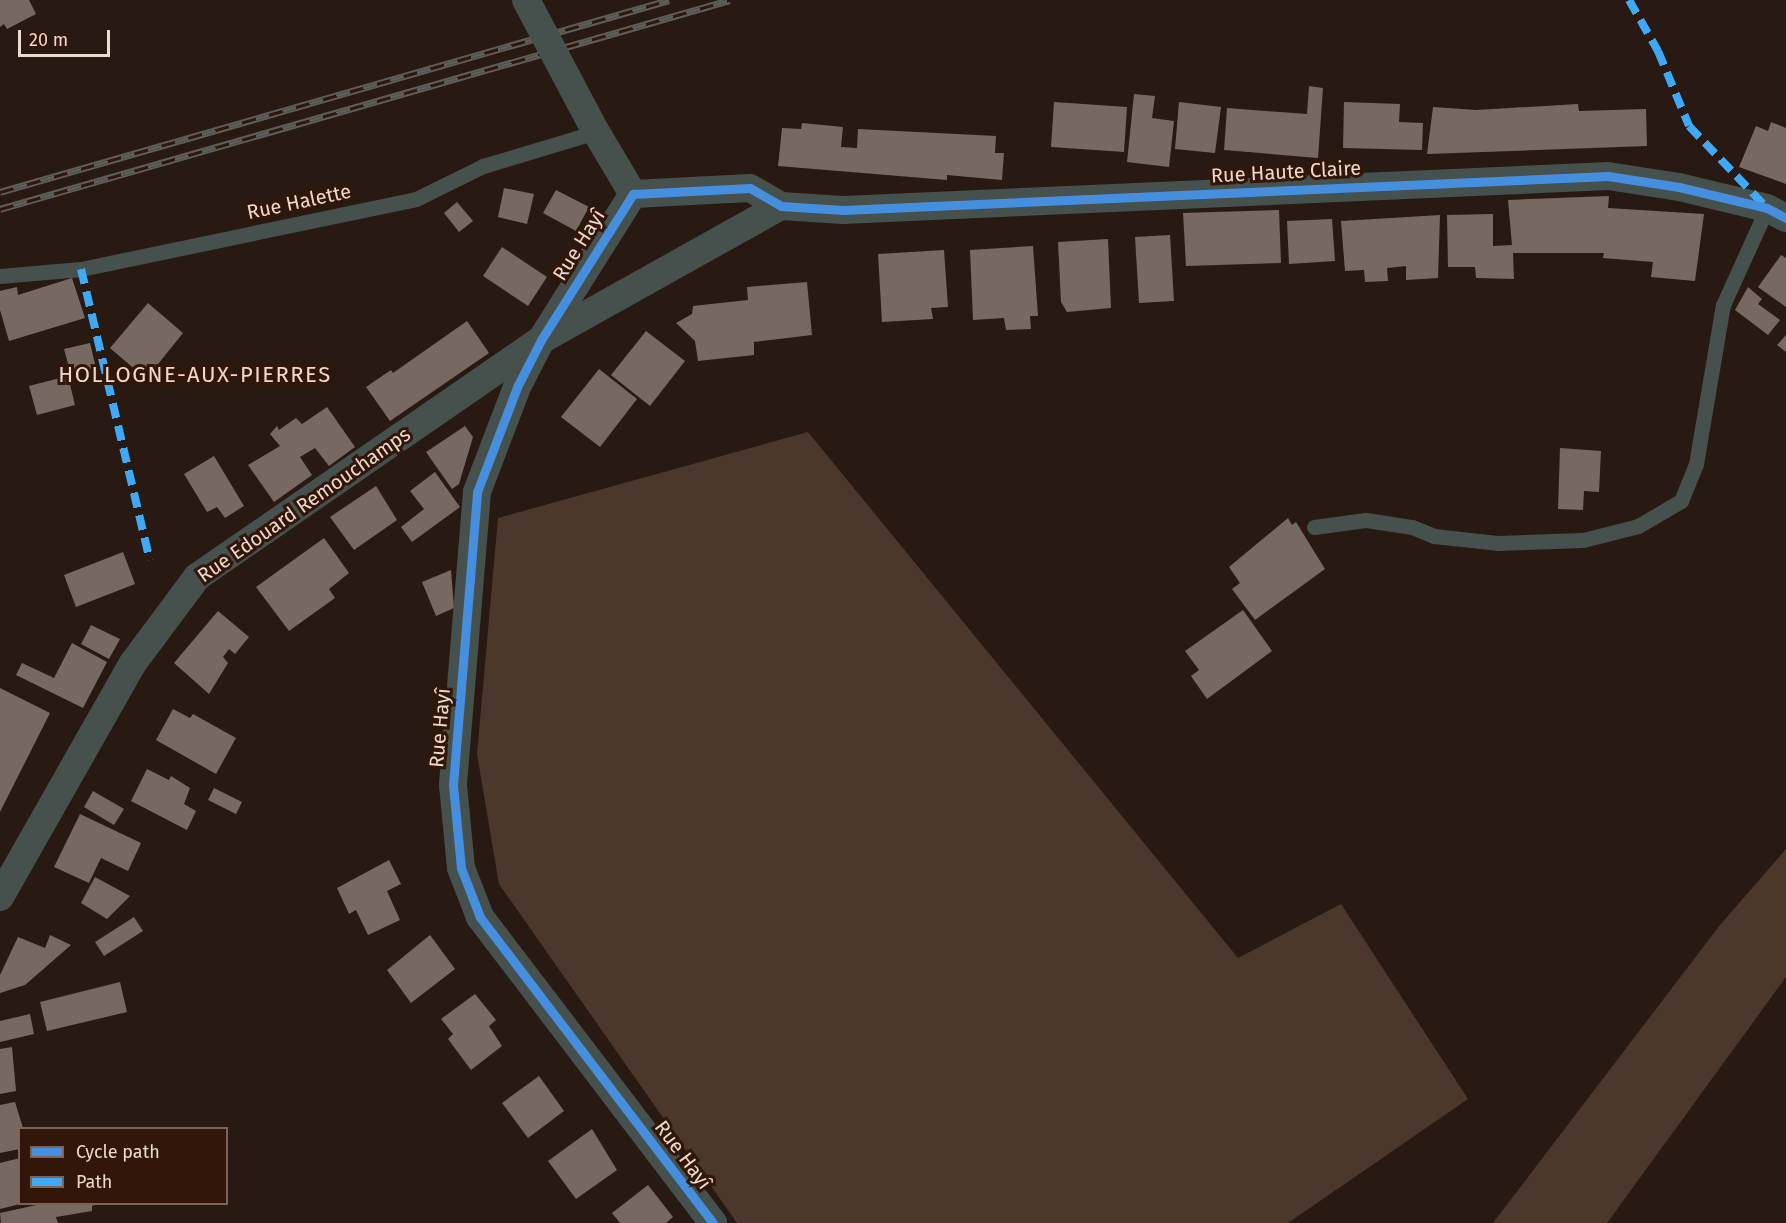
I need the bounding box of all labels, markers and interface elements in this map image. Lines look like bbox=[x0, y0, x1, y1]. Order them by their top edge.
scale bar bbox=[21, 18, 112, 56]
text: 20 m bbox=[29, 29, 68, 51]
street label: Rue Haute Claire bbox=[1210, 156, 1362, 188]
street label: Rue Halette bbox=[245, 179, 353, 225]
street label: Rue Hayî bbox=[548, 205, 610, 285]
district label: HOLLOGNE-AUX-PIERRES bbox=[58, 362, 332, 388]
street label: Rue Edouard Remouchamps bbox=[193, 422, 415, 588]
street label: Rue Hayî bbox=[425, 687, 455, 769]
street label: Rue Hayî bbox=[649, 1116, 717, 1194]
legend bbox=[18, 1127, 228, 1205]
text: Cycle path bbox=[76, 1141, 160, 1163]
text: Path bbox=[76, 1171, 112, 1193]

